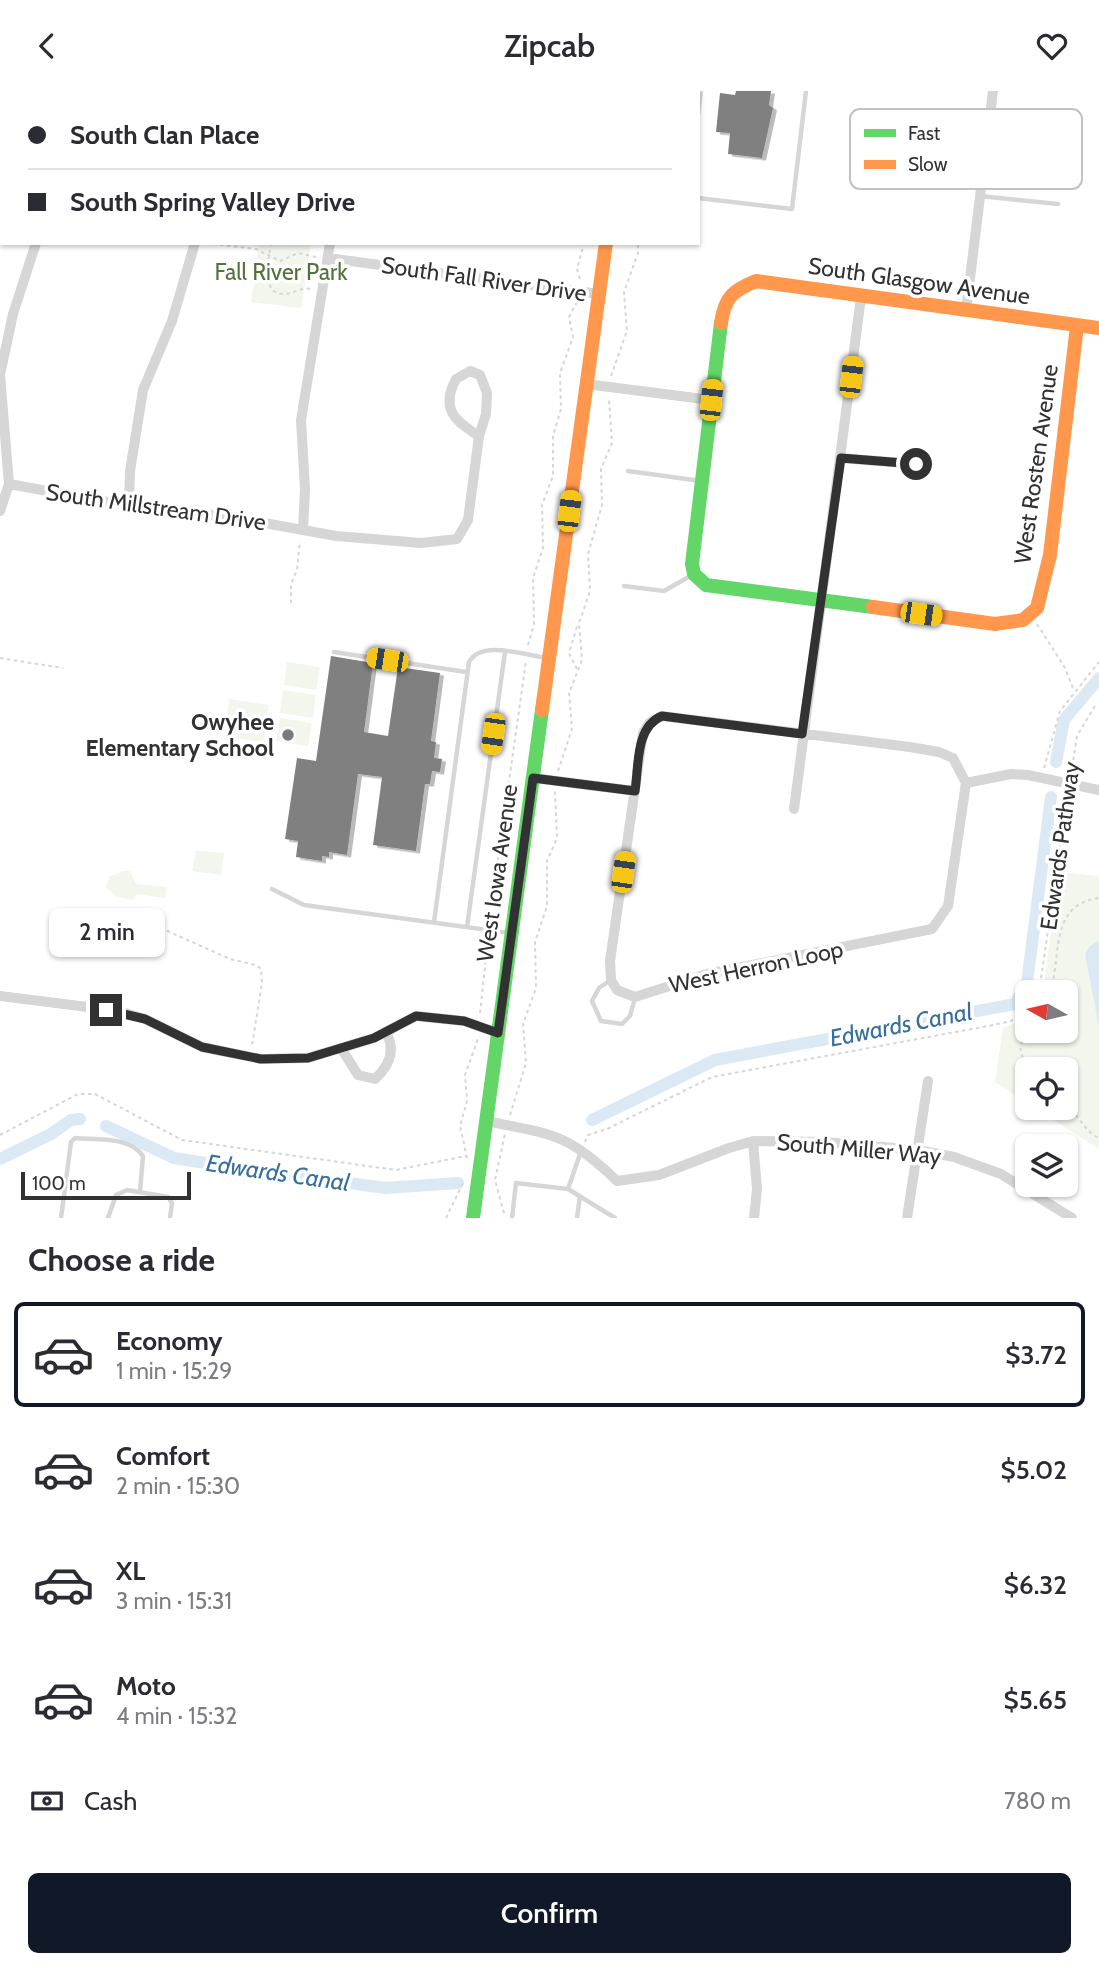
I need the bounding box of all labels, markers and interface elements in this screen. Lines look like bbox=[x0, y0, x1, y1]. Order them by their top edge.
text: Zipcab bbox=[504, 26, 595, 65]
icon: back bbox=[28, 27, 66, 65]
icon: heart bbox=[1033, 27, 1071, 65]
legend bbox=[850, 109, 1082, 189]
text: South Clan Place bbox=[70, 119, 259, 151]
text: Fast bbox=[908, 122, 941, 145]
text: Slow bbox=[908, 153, 948, 176]
text: South Spring Valley Drive bbox=[70, 186, 355, 218]
street label: South Fall River Drive bbox=[380, 251, 589, 307]
street label: South Glasgow Avenue bbox=[806, 252, 1032, 310]
park label: Fall River Park bbox=[214, 258, 348, 286]
car bbox=[839, 355, 864, 399]
street label: West Rosten Avenue bbox=[1008, 362, 1064, 566]
car bbox=[699, 378, 724, 422]
route start bbox=[900, 448, 932, 480]
street label: South Millstream Drive bbox=[44, 478, 268, 536]
car bbox=[557, 489, 582, 533]
car bbox=[899, 601, 944, 627]
car bbox=[365, 646, 410, 674]
place label: Owyhee Elementary School bbox=[86, 708, 274, 762]
car bbox=[480, 712, 507, 756]
marker: Owyhee Elementary School bbox=[280, 727, 296, 743]
street label: Edwards Pathway bbox=[1034, 760, 1086, 932]
street label: West Iowa Avenue bbox=[471, 782, 523, 964]
car bbox=[610, 850, 637, 894]
callout: 2 min bbox=[48, 909, 164, 957]
text: 2 min bbox=[79, 918, 135, 946]
street label: West Herron Loop bbox=[666, 935, 846, 999]
north arrow bbox=[1015, 980, 1078, 1043]
map controls bbox=[1015, 980, 1078, 1197]
route end bbox=[90, 994, 122, 1026]
water label: Edwards Canal bbox=[827, 996, 975, 1053]
button: locate bbox=[1015, 1057, 1078, 1120]
street label: South Miller Way bbox=[776, 1128, 943, 1170]
button: layers bbox=[1015, 1134, 1078, 1197]
water label: Edwards Canal bbox=[205, 1148, 352, 1197]
scale bar bbox=[21, 1169, 191, 1201]
text: 100 m bbox=[32, 1172, 86, 1195]
text: Choose a ride bbox=[28, 1240, 215, 1279]
icon: car bbox=[32, 1323, 95, 1386]
text: Economy bbox=[116, 1325, 222, 1357]
text: $3.72 bbox=[1005, 1339, 1067, 1371]
text: 1 min · 15:29 bbox=[116, 1357, 232, 1385]
icon: car bbox=[32, 1438, 95, 1501]
text: Comfort bbox=[116, 1440, 210, 1472]
text: $5.02 bbox=[1001, 1454, 1067, 1486]
text: 2 min · 15:30 bbox=[116, 1472, 240, 1500]
icon: car bbox=[32, 1553, 95, 1616]
text: XL bbox=[116, 1555, 145, 1587]
text: $6.32 bbox=[1004, 1569, 1067, 1601]
text: 3 min · 15:31 bbox=[116, 1587, 232, 1615]
icon: car bbox=[32, 1668, 95, 1731]
text: Moto bbox=[116, 1670, 176, 1702]
text: $5.65 bbox=[1004, 1684, 1067, 1716]
text: 4 min · 15:32 bbox=[116, 1702, 237, 1730]
icon: cash bbox=[28, 1782, 66, 1820]
text: Cash bbox=[84, 1785, 137, 1817]
text: 780 m bbox=[1004, 1787, 1071, 1815]
button: Confirm bbox=[28, 1873, 1071, 1953]

